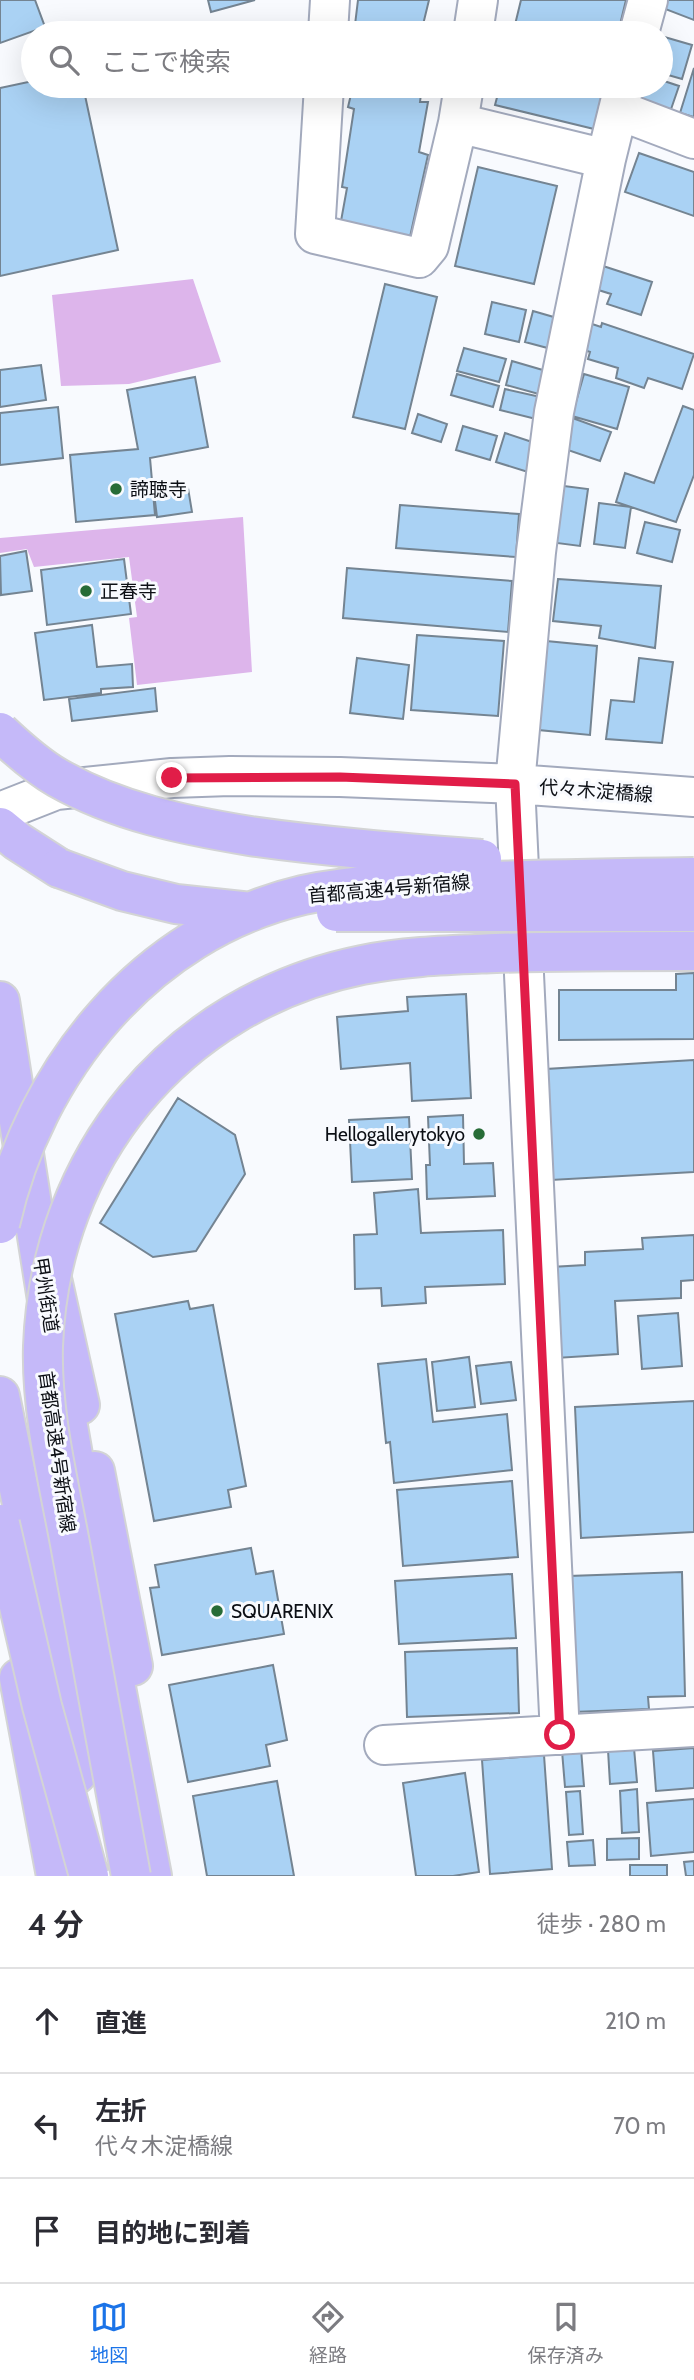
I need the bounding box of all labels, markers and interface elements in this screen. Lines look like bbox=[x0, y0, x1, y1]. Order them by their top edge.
search box bbox=[21, 21, 673, 98]
icon: search bbox=[45, 41, 83, 79]
text: ここで検索 bbox=[101, 46, 231, 78]
place label: 諦聴寺 bbox=[130, 478, 187, 501]
marker: 諦聴寺 bbox=[108, 481, 124, 497]
place label: 正春寺 bbox=[100, 580, 157, 603]
marker: 正春寺 bbox=[78, 583, 94, 599]
route end bbox=[156, 762, 187, 793]
street label: 代々木淀橋線 bbox=[538, 776, 654, 806]
street label: 首都高速4号新宿線 bbox=[307, 870, 471, 908]
place label: Hellogallerytokyo bbox=[325, 1123, 465, 1146]
marker: Hellogallerytokyo bbox=[471, 1126, 487, 1142]
street label: 甲州街道 bbox=[29, 1256, 63, 1334]
street label: 首都高速4号新宿線 bbox=[34, 1370, 80, 1534]
place label: SQUARENIX bbox=[231, 1600, 334, 1623]
marker: SQUARENIX bbox=[209, 1603, 225, 1619]
route start bbox=[544, 1719, 575, 1750]
text: 4 分 bbox=[28, 1906, 83, 1943]
text: 徒歩 · 280 m bbox=[537, 1910, 666, 1938]
icon: ahead bbox=[28, 2002, 66, 2040]
text: 直進 bbox=[95, 2007, 147, 2039]
text: 210 m bbox=[605, 2007, 666, 2035]
text: 左折 bbox=[95, 2095, 147, 2127]
icon: left bbox=[28, 2107, 66, 2145]
text: 70 m bbox=[613, 2112, 666, 2140]
text: 代々木淀橋線 bbox=[95, 2132, 233, 2160]
icon: arrive bbox=[28, 2212, 66, 2250]
text: 目的地に到着 bbox=[95, 2217, 251, 2249]
tab: 地図 bbox=[90, 2298, 128, 2367]
tab: 経路 bbox=[309, 2298, 347, 2367]
tab: 保存済み bbox=[528, 2298, 604, 2367]

